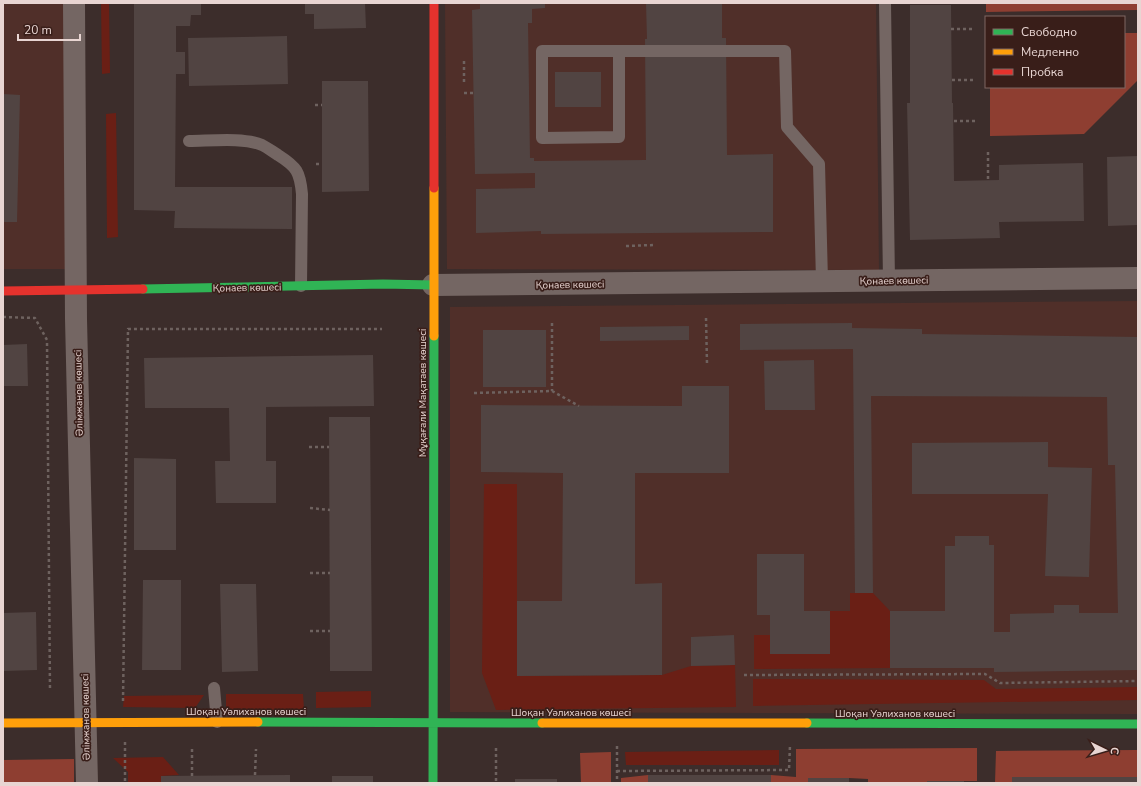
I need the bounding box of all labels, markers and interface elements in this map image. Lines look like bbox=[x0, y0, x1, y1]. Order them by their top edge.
scale bar bbox=[18, 16, 80, 42]
legend bbox=[985, 16, 1125, 88]
text: 20 m bbox=[24, 22, 52, 38]
text: Свободно bbox=[1021, 24, 1077, 40]
text: Медленно bbox=[1021, 44, 1079, 60]
text: Пробка bbox=[1021, 64, 1064, 80]
street label: Қонаев көшесі bbox=[860, 273, 928, 289]
street label: Қонаев көшесі bbox=[536, 277, 604, 293]
street label: Қонаев көшесі bbox=[213, 280, 281, 296]
street label: Мұқағали Мақатаев көшесі bbox=[416, 329, 430, 457]
street label: Әлімжанов көшесі bbox=[71, 350, 87, 436]
street label: Әлімжанов көшесі bbox=[78, 674, 94, 760]
street label: Шоқан Уәлиханов көшесі bbox=[186, 705, 306, 719]
street label: Шоқан Уәлиханов көшесі bbox=[511, 706, 631, 720]
street label: Шоқан Уәлиханов көшесі bbox=[835, 707, 955, 721]
north arrow bbox=[1085, 730, 1125, 770]
text: С bbox=[1107, 746, 1122, 756]

